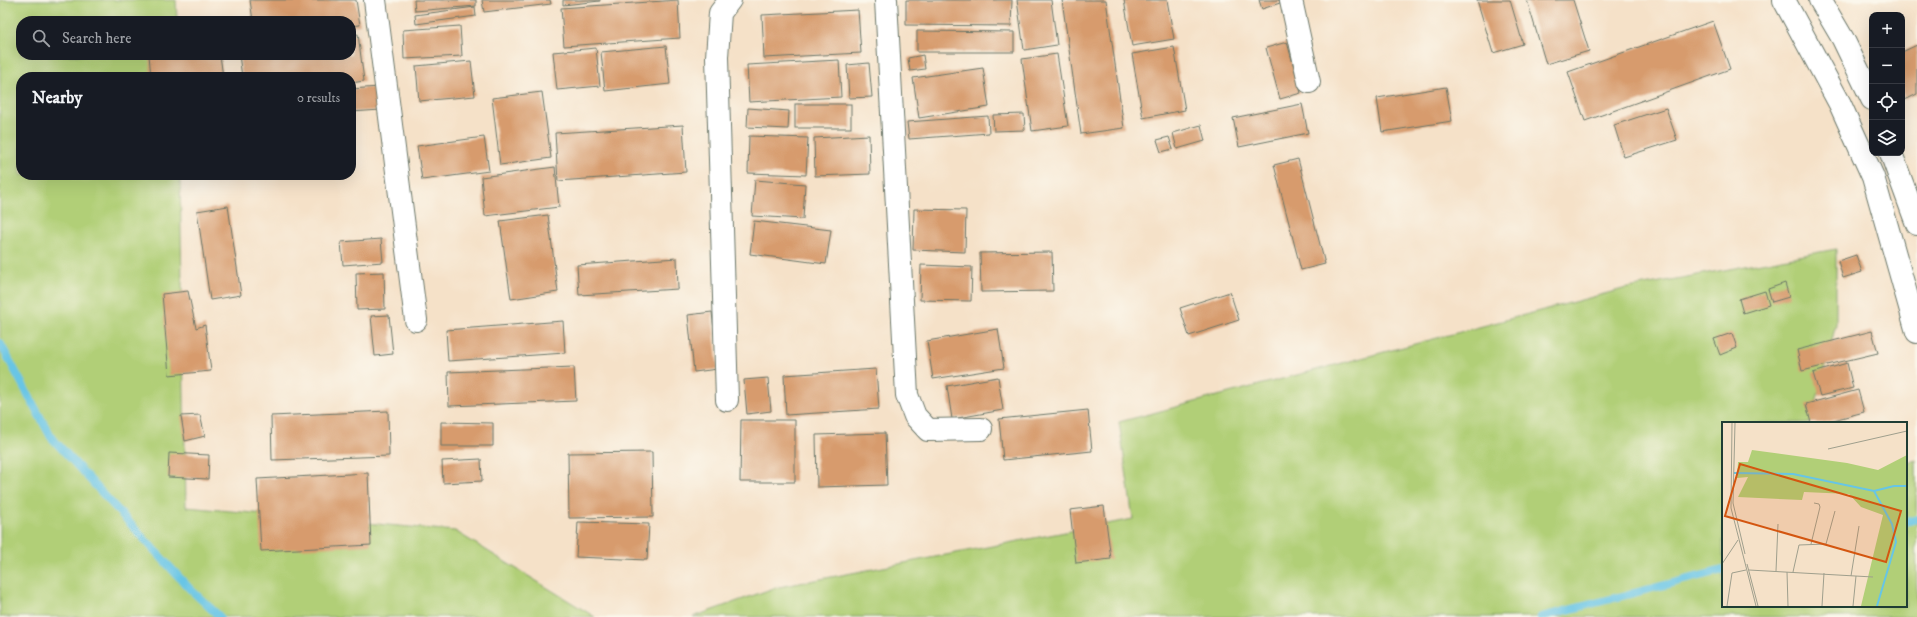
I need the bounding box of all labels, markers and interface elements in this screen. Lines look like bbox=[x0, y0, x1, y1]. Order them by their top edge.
map controls bbox=[1869, 12, 1905, 156]
button: + bbox=[1869, 12, 1905, 48]
search box bbox=[16, 16, 356, 60]
icon: search bbox=[30, 27, 52, 49]
text: Search here bbox=[62, 29, 131, 48]
button: − bbox=[1869, 48, 1905, 84]
button: locate bbox=[1869, 84, 1905, 120]
text: Nearby bbox=[32, 87, 82, 109]
text: 0 results bbox=[297, 90, 340, 106]
button: layers bbox=[1869, 120, 1905, 156]
inset map bbox=[1722, 422, 1907, 607]

